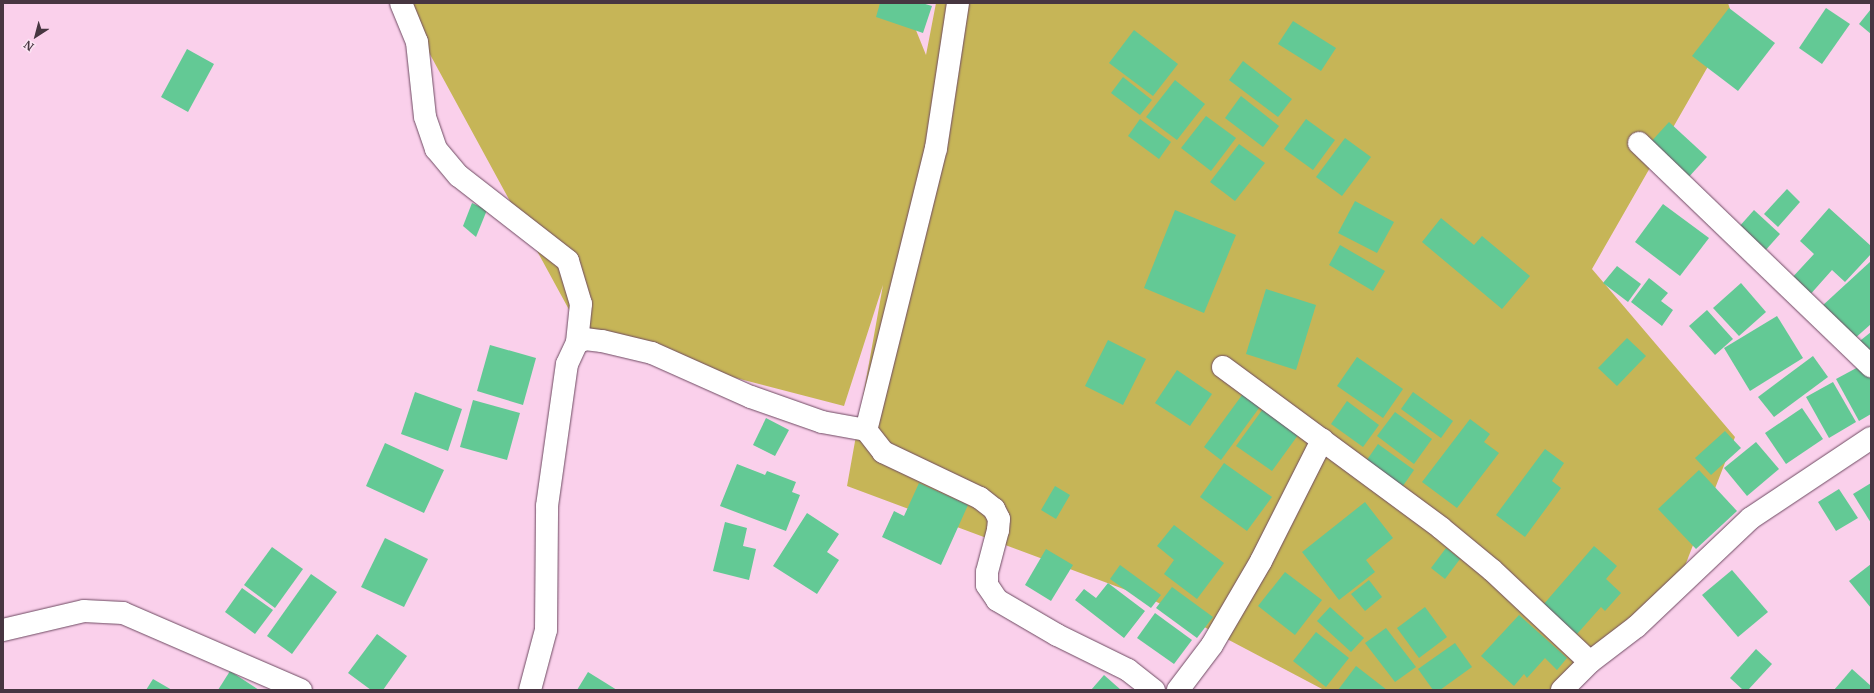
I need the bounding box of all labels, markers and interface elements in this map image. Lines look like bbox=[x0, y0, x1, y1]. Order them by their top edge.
north arrow bbox=[16, 16, 56, 56]
text: N bbox=[21, 37, 37, 54]

